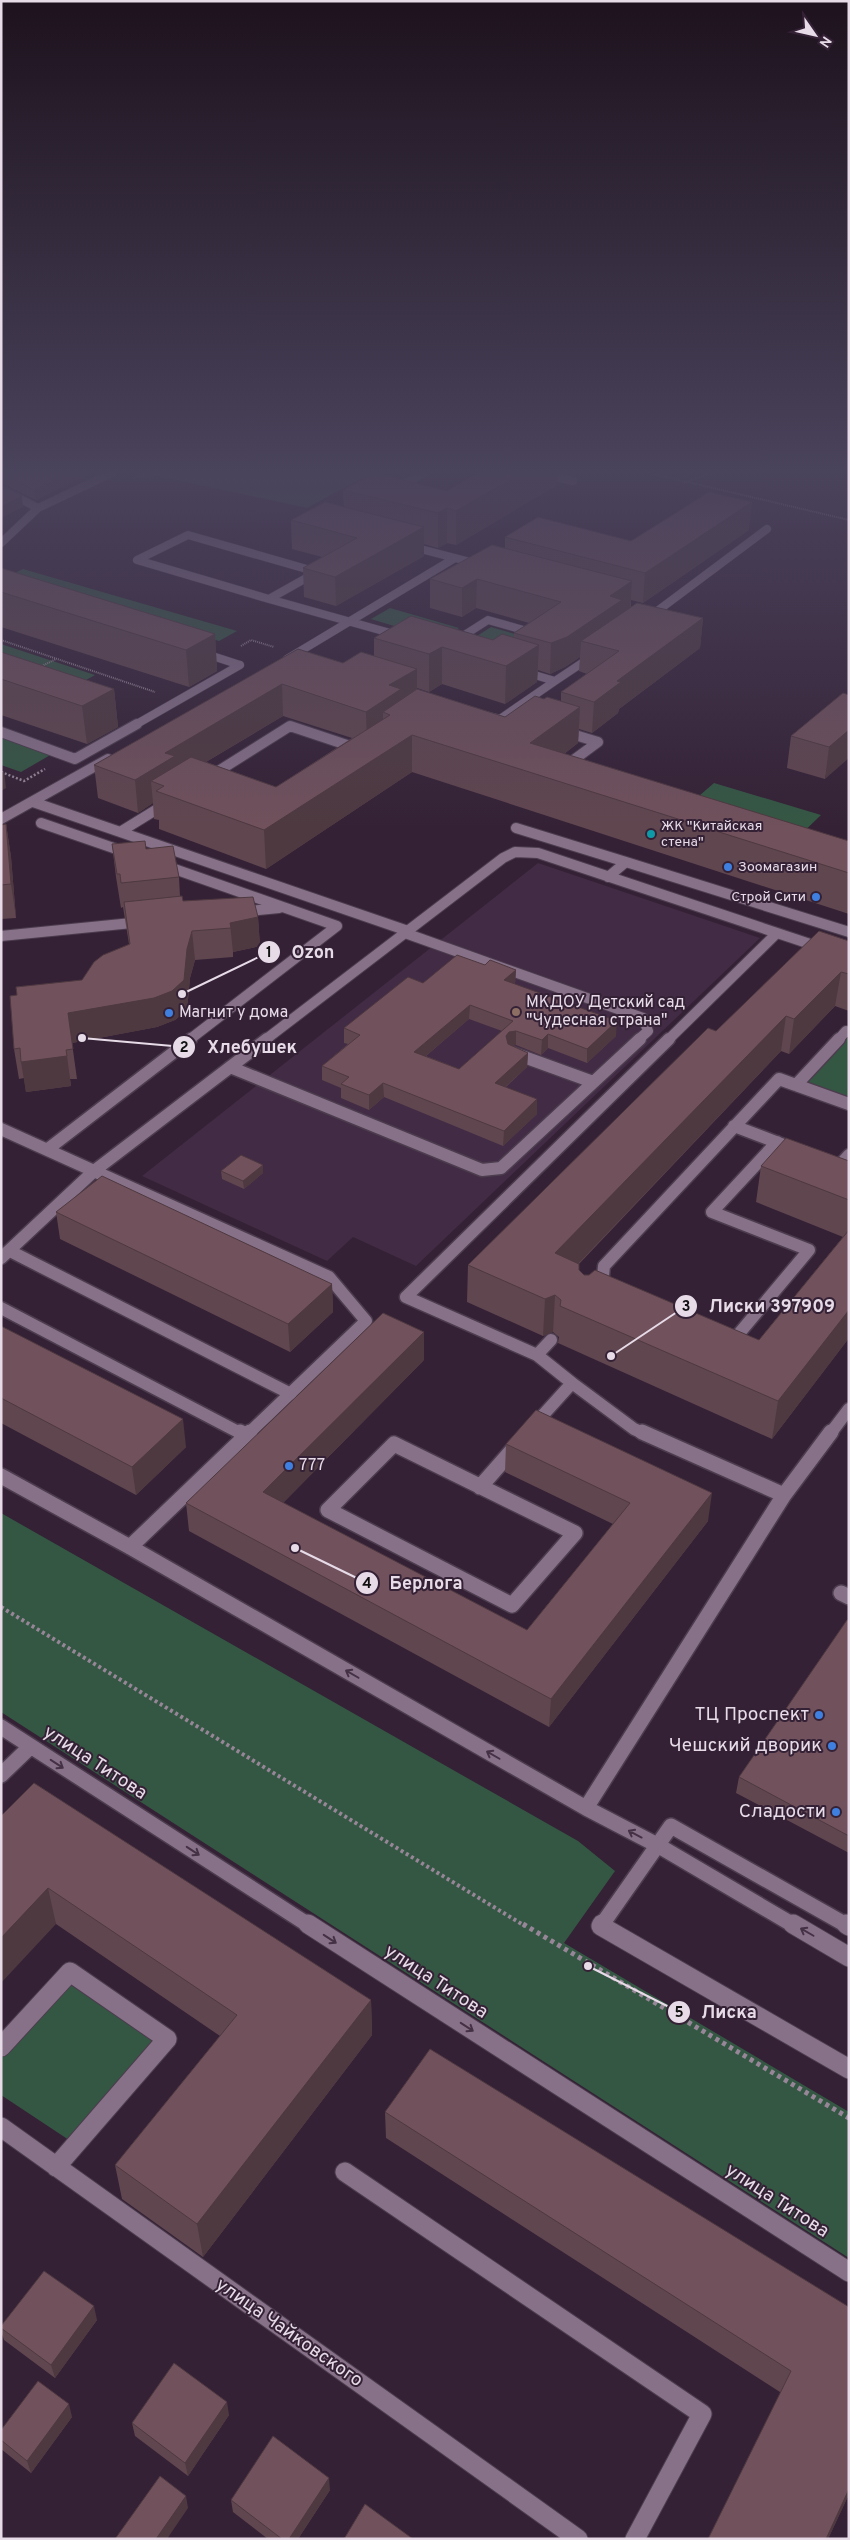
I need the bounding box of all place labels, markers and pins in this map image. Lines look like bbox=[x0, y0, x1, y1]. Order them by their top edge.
place label: ЖК "Китайская стена" bbox=[661, 818, 762, 851]
marker: ЖК "Китайская стена" bbox=[645, 828, 657, 840]
place label: Зоомагазин bbox=[738, 859, 817, 876]
marker: Зоомагазин bbox=[722, 861, 734, 873]
place label: Строй Сити bbox=[731, 889, 806, 906]
marker: Строй Сити bbox=[810, 891, 822, 903]
callout: Ozon bbox=[257, 935, 345, 968]
place label: МКДОУ Детский сад "Чудесная страна" bbox=[526, 993, 685, 1031]
place label: Магнит у дома bbox=[179, 1003, 288, 1023]
marker: МКДОУ Детский сад "Чудесная страна" bbox=[510, 1006, 522, 1018]
marker: Магнит у дома bbox=[163, 1007, 175, 1019]
callout: Хлебушек bbox=[172, 1030, 307, 1063]
callout: Лиски 397909 bbox=[674, 1289, 845, 1322]
place label: 777 bbox=[299, 1456, 325, 1476]
marker: 777 bbox=[283, 1460, 295, 1472]
callout: Берлога bbox=[355, 1566, 473, 1599]
place label: ТЦ Проспект bbox=[695, 1703, 809, 1727]
marker: ТЦ Проспект bbox=[813, 1709, 825, 1721]
place label: Чешский дворик bbox=[669, 1734, 822, 1758]
marker: Чешский дворик bbox=[826, 1740, 838, 1752]
place label: Сладости bbox=[739, 1800, 826, 1824]
marker: Сладости bbox=[830, 1806, 842, 1818]
callout: Лиска bbox=[666, 1995, 767, 2028]

